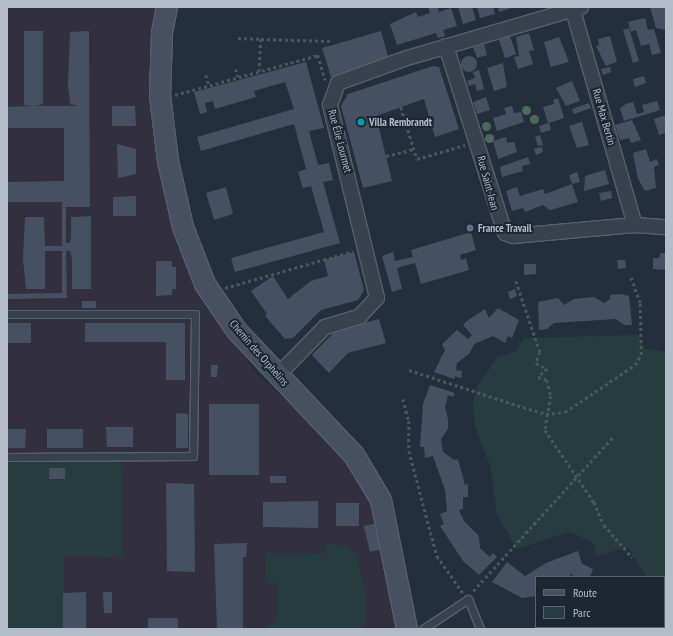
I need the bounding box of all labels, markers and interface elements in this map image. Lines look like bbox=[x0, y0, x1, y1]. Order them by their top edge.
street label: Rue Max Bertin bbox=[590, 87, 618, 147]
street label: Rue Élie Lourmet bbox=[325, 108, 355, 174]
place label: Villa Rembrandt bbox=[369, 115, 432, 129]
marker: Villa Rembrandt bbox=[356, 117, 366, 127]
street label: Rue Saint-Jean bbox=[474, 154, 502, 212]
place label: France Travail bbox=[478, 221, 532, 235]
marker: France Travail bbox=[465, 223, 475, 233]
street label: Chemin des Orphelins bbox=[227, 317, 291, 389]
legend bbox=[535, 576, 665, 628]
text: Route bbox=[573, 585, 597, 600]
text: Parc bbox=[573, 605, 590, 620]

